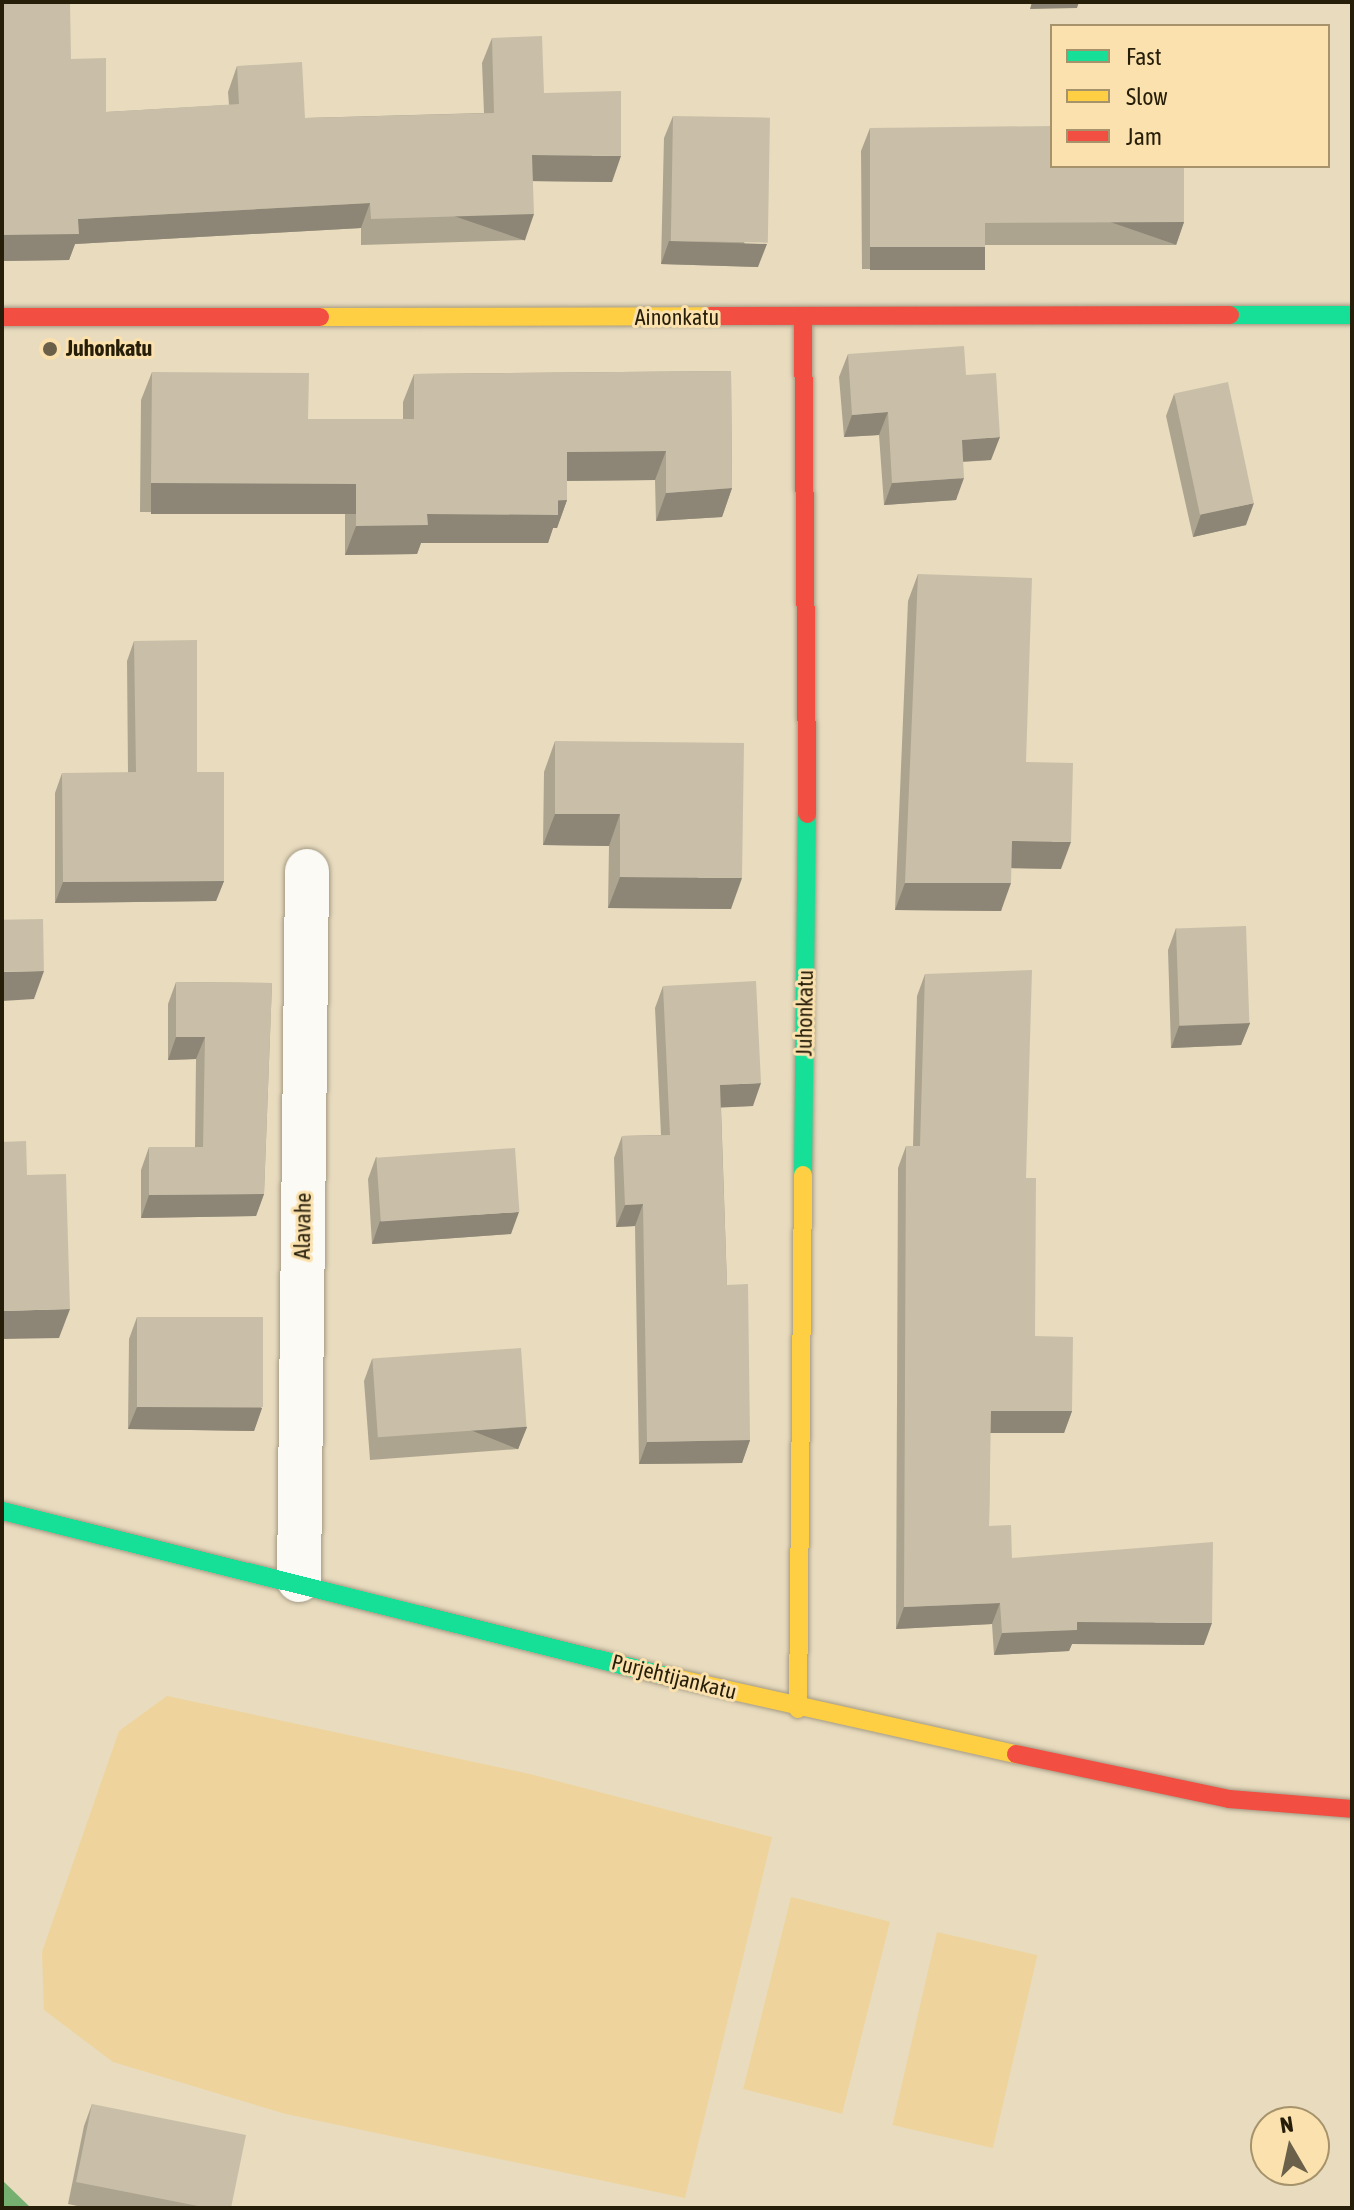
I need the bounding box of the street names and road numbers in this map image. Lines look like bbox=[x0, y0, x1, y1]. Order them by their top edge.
street label: Ainonkatu bbox=[635, 305, 719, 331]
street label: Juhonkatu bbox=[791, 970, 819, 1056]
street label: Alavahe bbox=[289, 1192, 317, 1260]
street label: Purjehtijankatu bbox=[609, 1649, 739, 1705]

